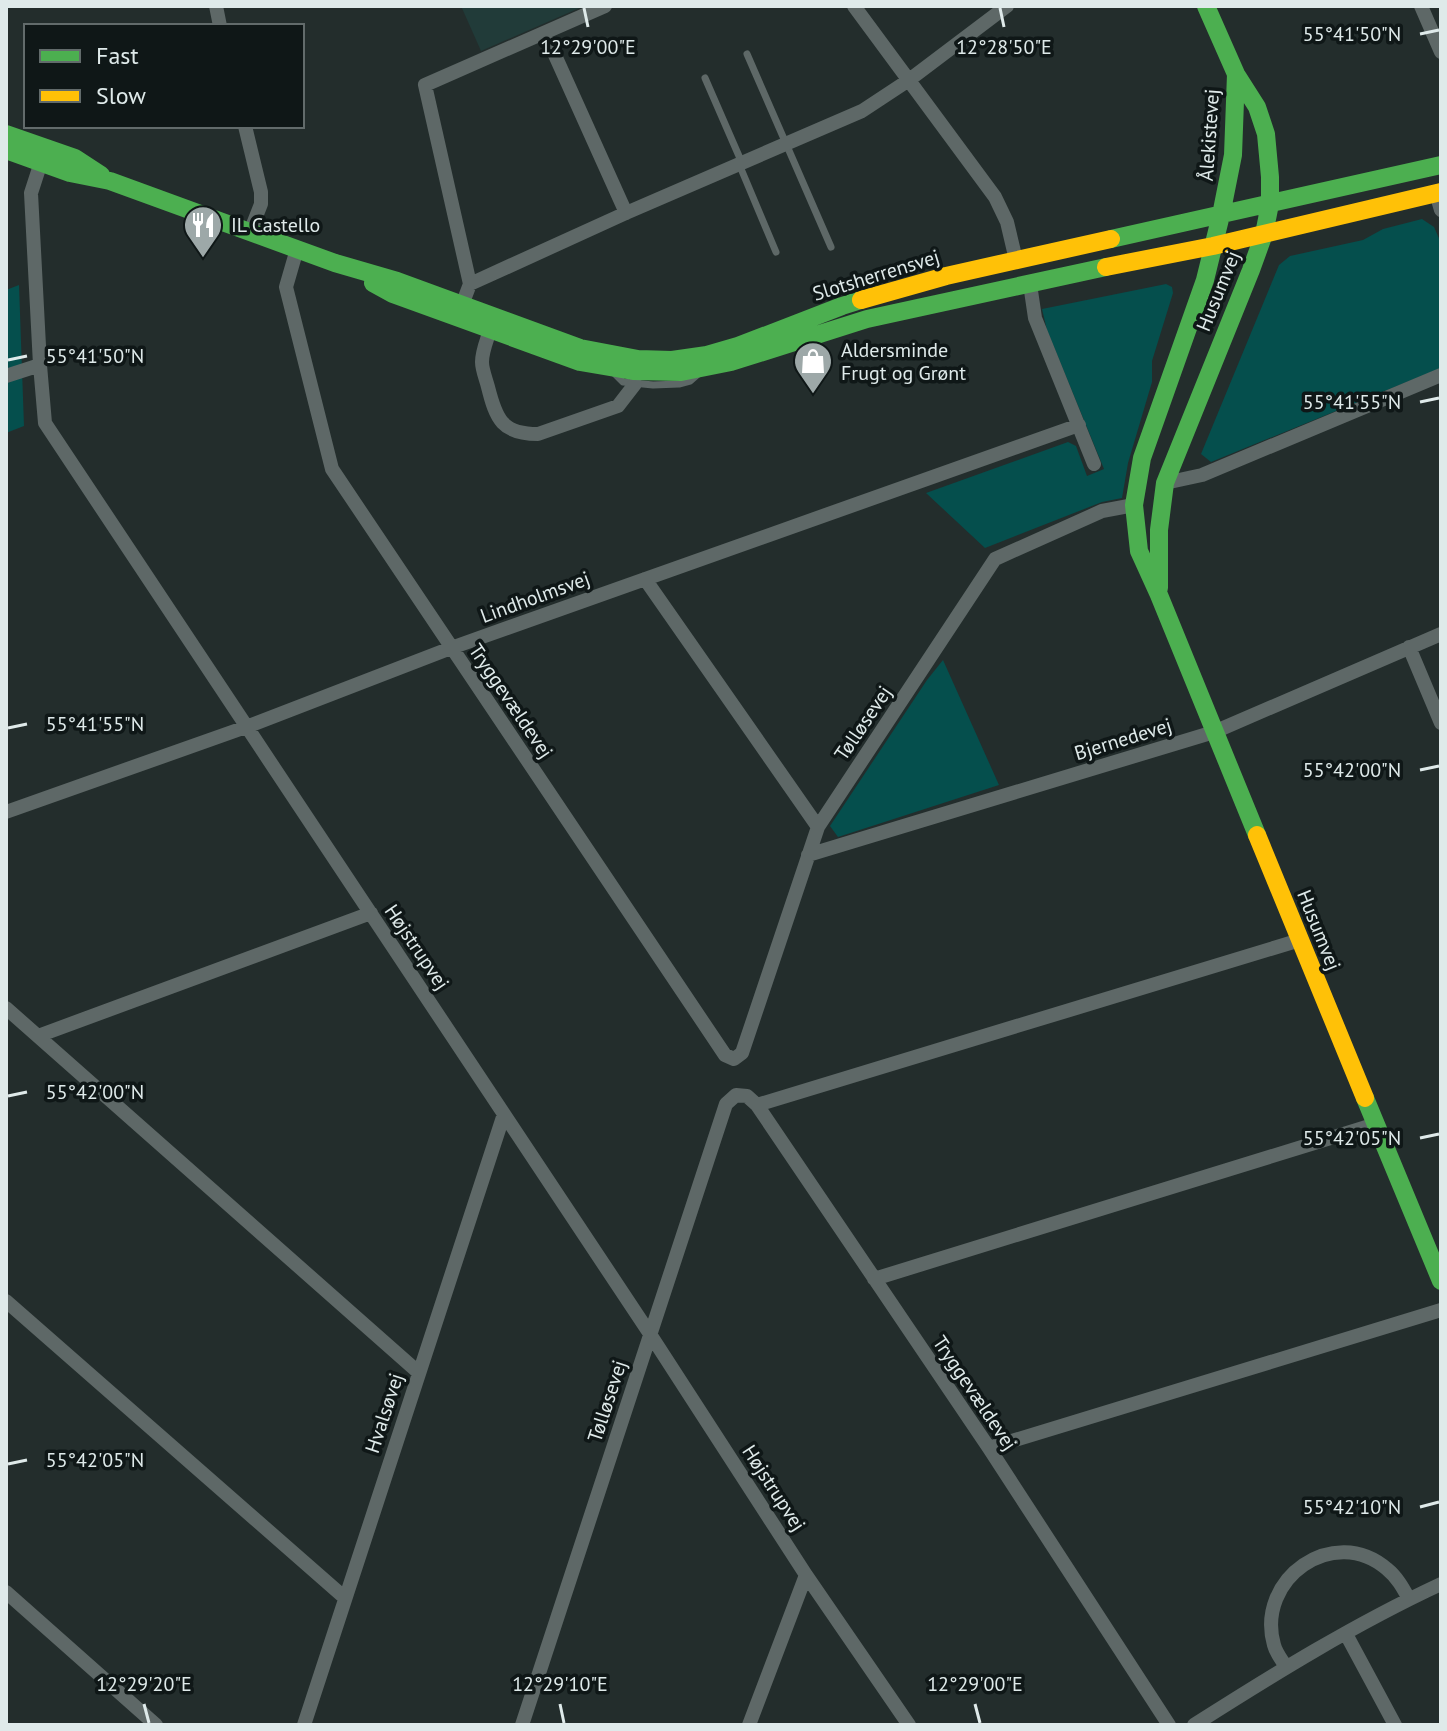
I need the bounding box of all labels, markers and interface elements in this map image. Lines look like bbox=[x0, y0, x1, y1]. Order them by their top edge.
text: 55°41'50"N bbox=[1303, 21, 1401, 47]
legend bbox=[24, 24, 304, 128]
text: 12°29'00"E bbox=[540, 34, 636, 60]
text: 12°28'50"E bbox=[956, 34, 1052, 60]
text: Fast bbox=[96, 40, 139, 71]
text: Slow bbox=[96, 80, 146, 111]
street label: Ålekistevej bbox=[1193, 88, 1225, 182]
restaurant icon: IL Castello bbox=[182, 204, 224, 259]
place label: IL Castello bbox=[231, 212, 320, 238]
street label: Slotsherrensvej bbox=[809, 243, 943, 307]
street label: Husumvej bbox=[1190, 247, 1246, 335]
place label: Aldersminde Frugt og Grønt bbox=[841, 337, 966, 386]
shop icon: Aldersminde Frugt og Grønt bbox=[792, 340, 834, 395]
text: 55°41'50"N bbox=[46, 343, 144, 369]
text: 55°41'55"N bbox=[1303, 389, 1401, 415]
street label: Lindholmsvej bbox=[477, 565, 593, 629]
street label: Tryggevældevej bbox=[463, 639, 559, 763]
street label: Tølløsevej bbox=[829, 681, 897, 765]
text: 55°41'55"N bbox=[46, 711, 144, 737]
street label: Bjernedevej bbox=[1071, 712, 1175, 766]
text: 55°42'00"N bbox=[1303, 757, 1401, 783]
street label: Husumvej bbox=[1291, 886, 1347, 974]
street label: Højstrupvej bbox=[379, 899, 455, 995]
text: 55°42'00"N bbox=[46, 1079, 144, 1105]
text: 55°42'05"N bbox=[1303, 1125, 1401, 1151]
street label: Tryggevældevej bbox=[927, 1331, 1023, 1455]
street label: Tølløsevej bbox=[582, 1357, 632, 1445]
street label: Hvalsøvej bbox=[359, 1370, 409, 1456]
street label: Højstrupvej bbox=[736, 1440, 812, 1536]
text: 55°42'05"N bbox=[46, 1447, 144, 1473]
text: 55°42'10"N bbox=[1303, 1494, 1401, 1520]
text: 12°29'20"E bbox=[96, 1671, 192, 1697]
text: 12°29'10"E bbox=[512, 1671, 608, 1697]
text: 12°29'00"E bbox=[927, 1671, 1023, 1697]

